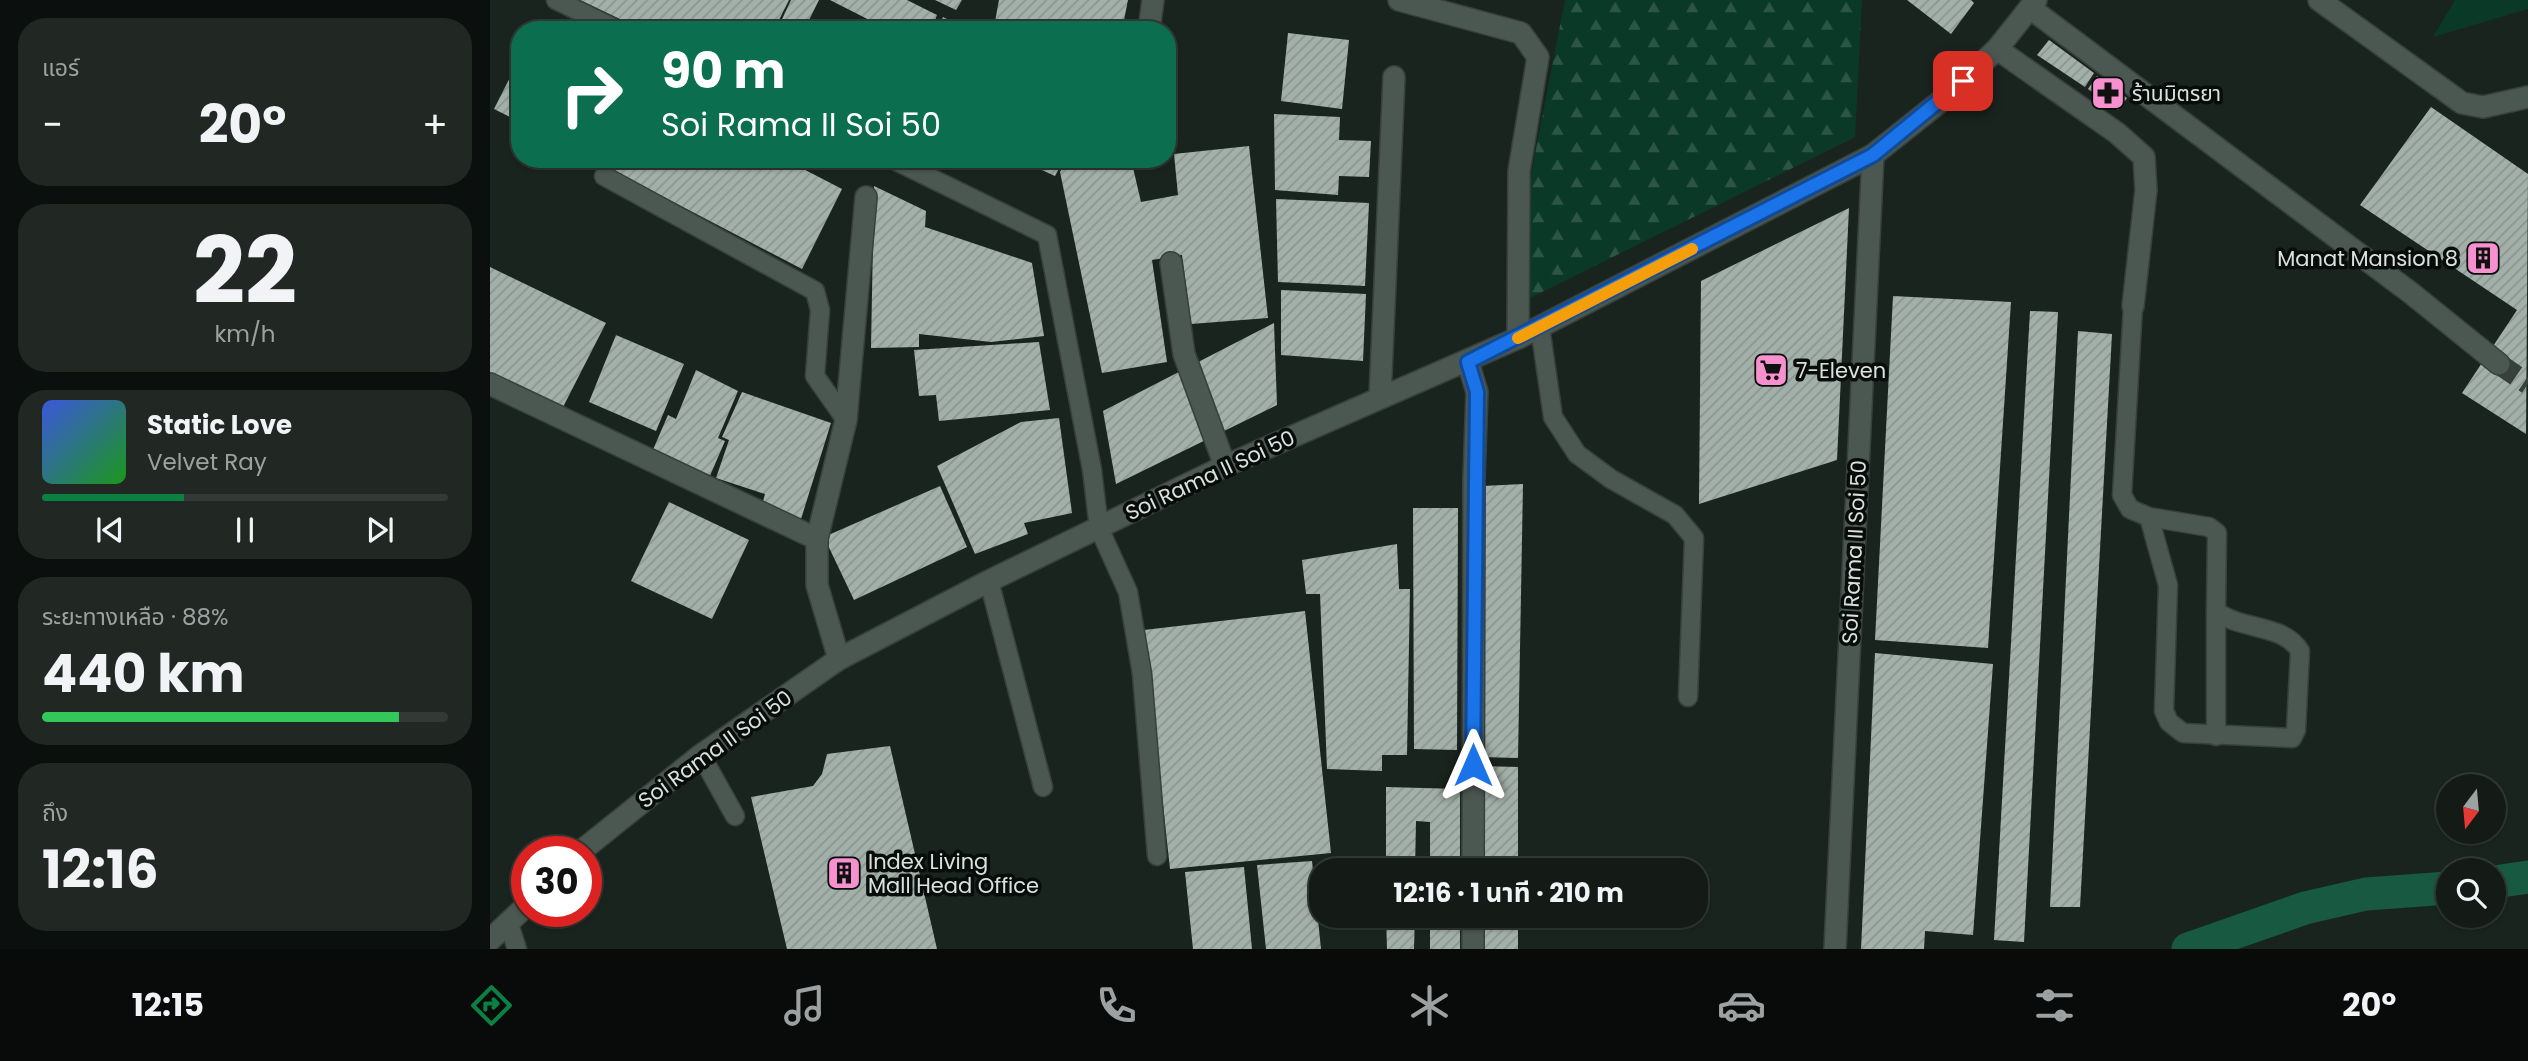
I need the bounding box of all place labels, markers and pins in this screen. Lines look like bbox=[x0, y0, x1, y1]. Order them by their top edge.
pin bbox=[1933, 51, 1993, 111]
pharmacy icon: ร้านมิตรยา bbox=[2089, 74, 2127, 112]
place label: ร้านมิตรยา bbox=[2132, 79, 2221, 108]
building icon: Manat Mansion 8 bbox=[2464, 239, 2502, 277]
place label: Manat Mansion 8 bbox=[2277, 244, 2458, 273]
supermarket icon: 7-Eleven bbox=[1752, 351, 1790, 389]
place label: 7-Eleven bbox=[1796, 356, 1886, 385]
place label: Index Living Mall Head Office bbox=[868, 847, 1039, 900]
building icon: Index Living Mall Head Office bbox=[825, 854, 863, 892]

